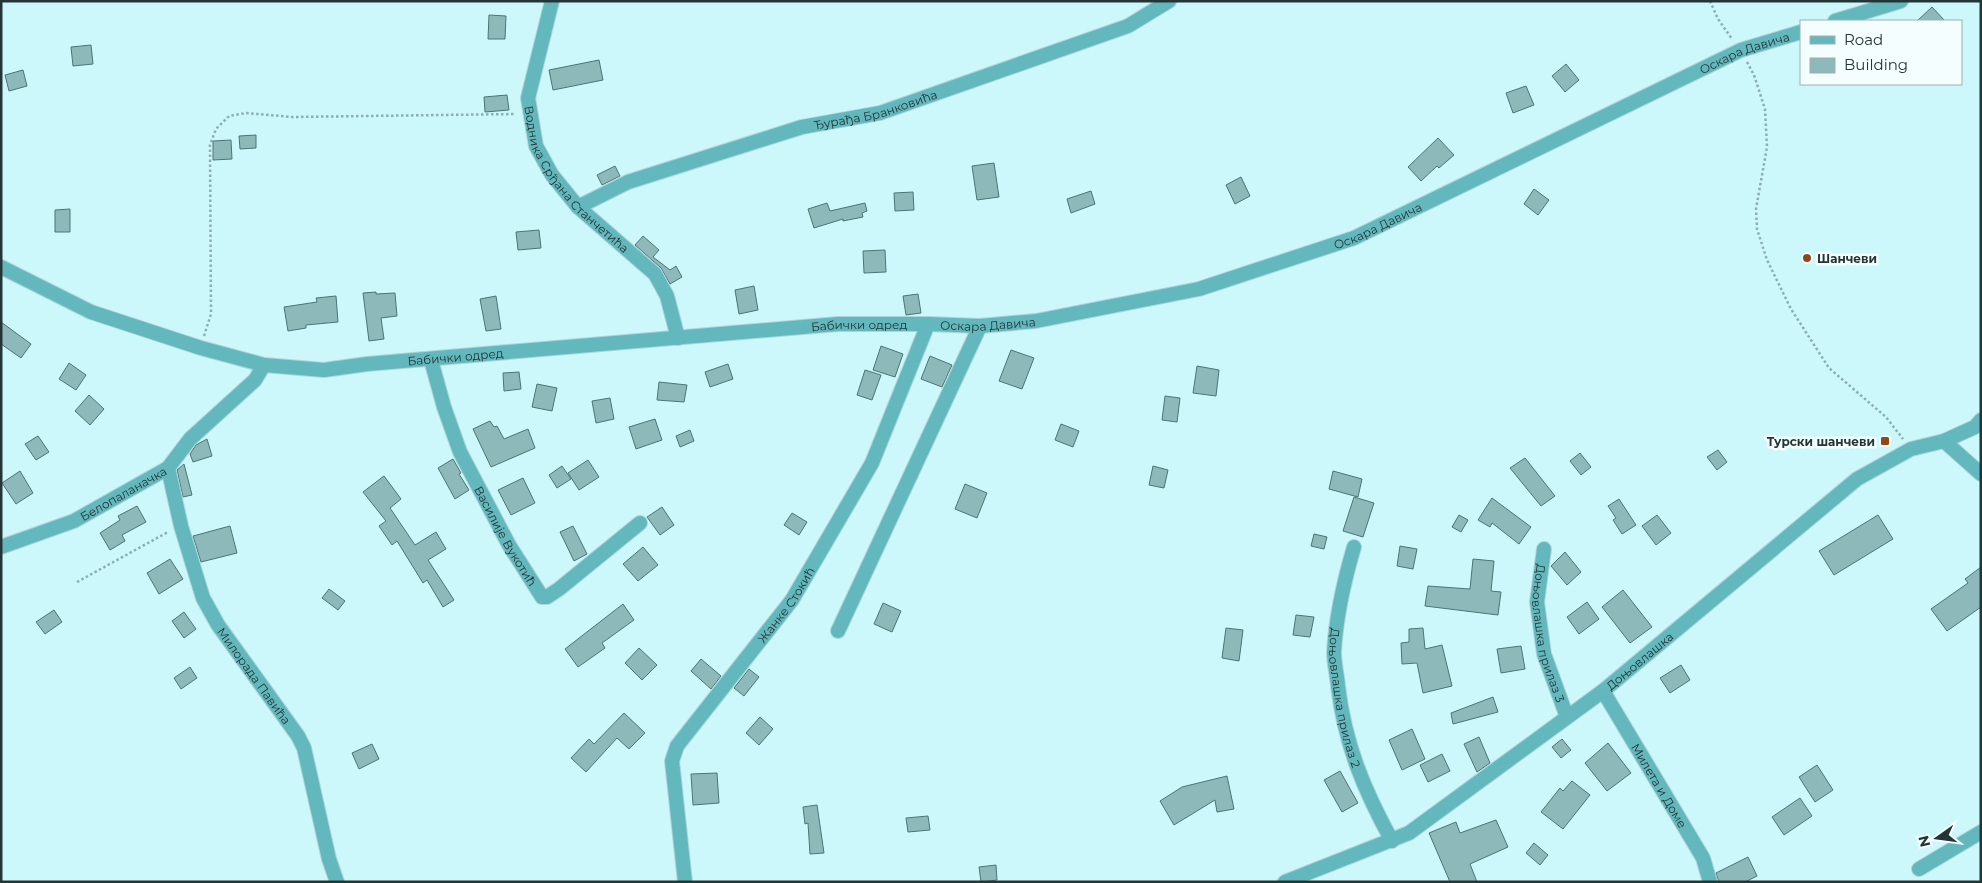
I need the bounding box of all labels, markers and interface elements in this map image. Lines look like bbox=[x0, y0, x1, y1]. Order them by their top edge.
legend bbox=[1800, 20, 1962, 85]
street label: Оскара Давича bbox=[1697, 28, 1791, 77]
text: Road bbox=[1844, 30, 1883, 49]
text: Building bbox=[1844, 55, 1908, 74]
street label: Ђурађа Бранковића bbox=[813, 86, 939, 132]
street label: Водника Срђана Станчетића bbox=[522, 104, 632, 256]
street label: Оскара Давича bbox=[1331, 199, 1424, 252]
place label: Шанчеви bbox=[1817, 251, 1877, 266]
marker: Шанчеви bbox=[1801, 252, 1813, 264]
street label: Оскара Давича bbox=[940, 314, 1036, 334]
street label: Бабички одред bbox=[810, 317, 907, 334]
street label: Бабички одред bbox=[407, 345, 504, 368]
place label: Турски шанчеви bbox=[1767, 434, 1875, 449]
marker: Турски шанчеви bbox=[1879, 435, 1891, 447]
street label: Белопаланачка bbox=[77, 463, 169, 524]
street label: Василије Вукотић bbox=[472, 483, 540, 588]
street label: Доњовлашка прилаз 3 bbox=[1529, 563, 1569, 705]
street label: Жанке Стокић bbox=[754, 564, 817, 645]
street label: Милорада Павића bbox=[215, 624, 294, 727]
street label: Доњовлашка прилаз 2 bbox=[1326, 627, 1364, 770]
street label: Доњовлашка bbox=[1603, 628, 1676, 693]
street label: Милета и Доме bbox=[1628, 740, 1691, 830]
north arrow bbox=[1912, 813, 1962, 863]
text: N bbox=[1914, 833, 1934, 849]

